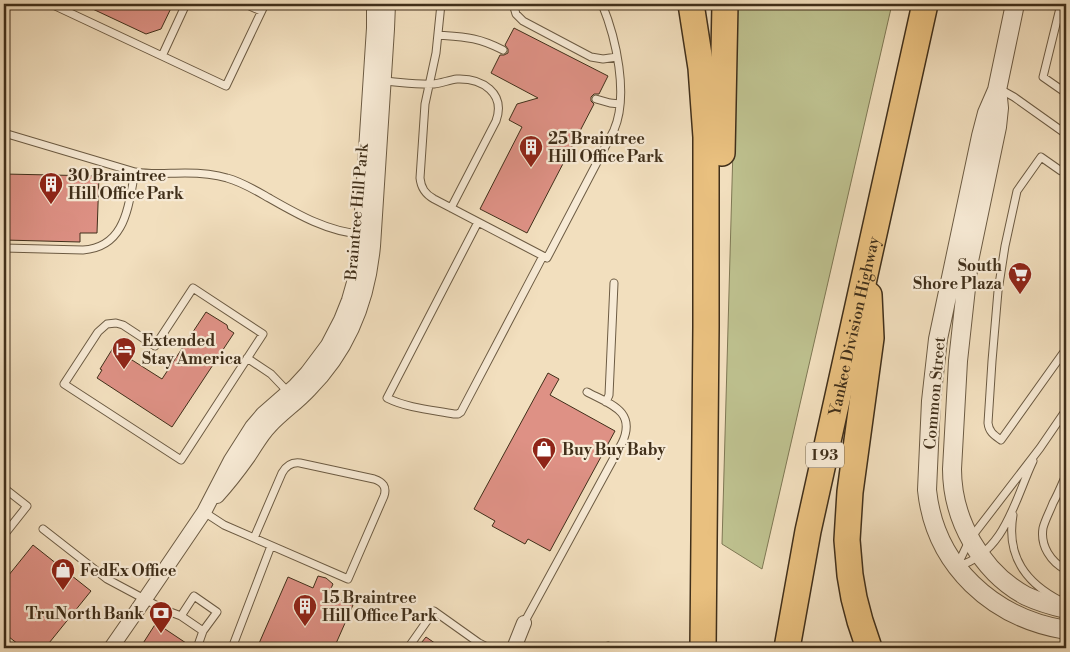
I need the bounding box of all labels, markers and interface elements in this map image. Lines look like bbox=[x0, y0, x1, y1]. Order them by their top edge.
place label: 25 Braintree Hill Office Park bbox=[548, 129, 665, 167]
building icon: 25 Braintree Hill Office Park bbox=[518, 134, 544, 168]
street label: Braintree Hill Park bbox=[341, 141, 373, 282]
place label: 30 Braintree Hill Office Park bbox=[68, 166, 185, 204]
building icon: 30 Braintree Hill Office Park bbox=[38, 171, 64, 205]
street label: Yankee Division Highway bbox=[825, 234, 884, 419]
place label: South Shore Plaza bbox=[913, 256, 1002, 294]
supermarket icon: South Shore Plaza bbox=[1007, 261, 1033, 295]
place label: Extended Stay America bbox=[142, 331, 242, 369]
street label: Common Street bbox=[920, 335, 950, 450]
hotel icon: Extended Stay America bbox=[111, 336, 137, 370]
shop icon: Buy Buy Baby bbox=[531, 436, 557, 470]
place label: Buy Buy Baby bbox=[562, 440, 666, 460]
road number: I 93 bbox=[806, 442, 844, 468]
shop icon: FedEx Office bbox=[50, 557, 76, 591]
place label: FedEx Office bbox=[80, 561, 177, 581]
place label: 15 Braintree Hill Office Park bbox=[322, 588, 439, 626]
building icon: 15 Braintree Hill Office Park bbox=[292, 593, 318, 627]
bank icon: TruNorth Bank bbox=[148, 600, 174, 634]
place label: TruNorth Bank bbox=[26, 604, 145, 624]

